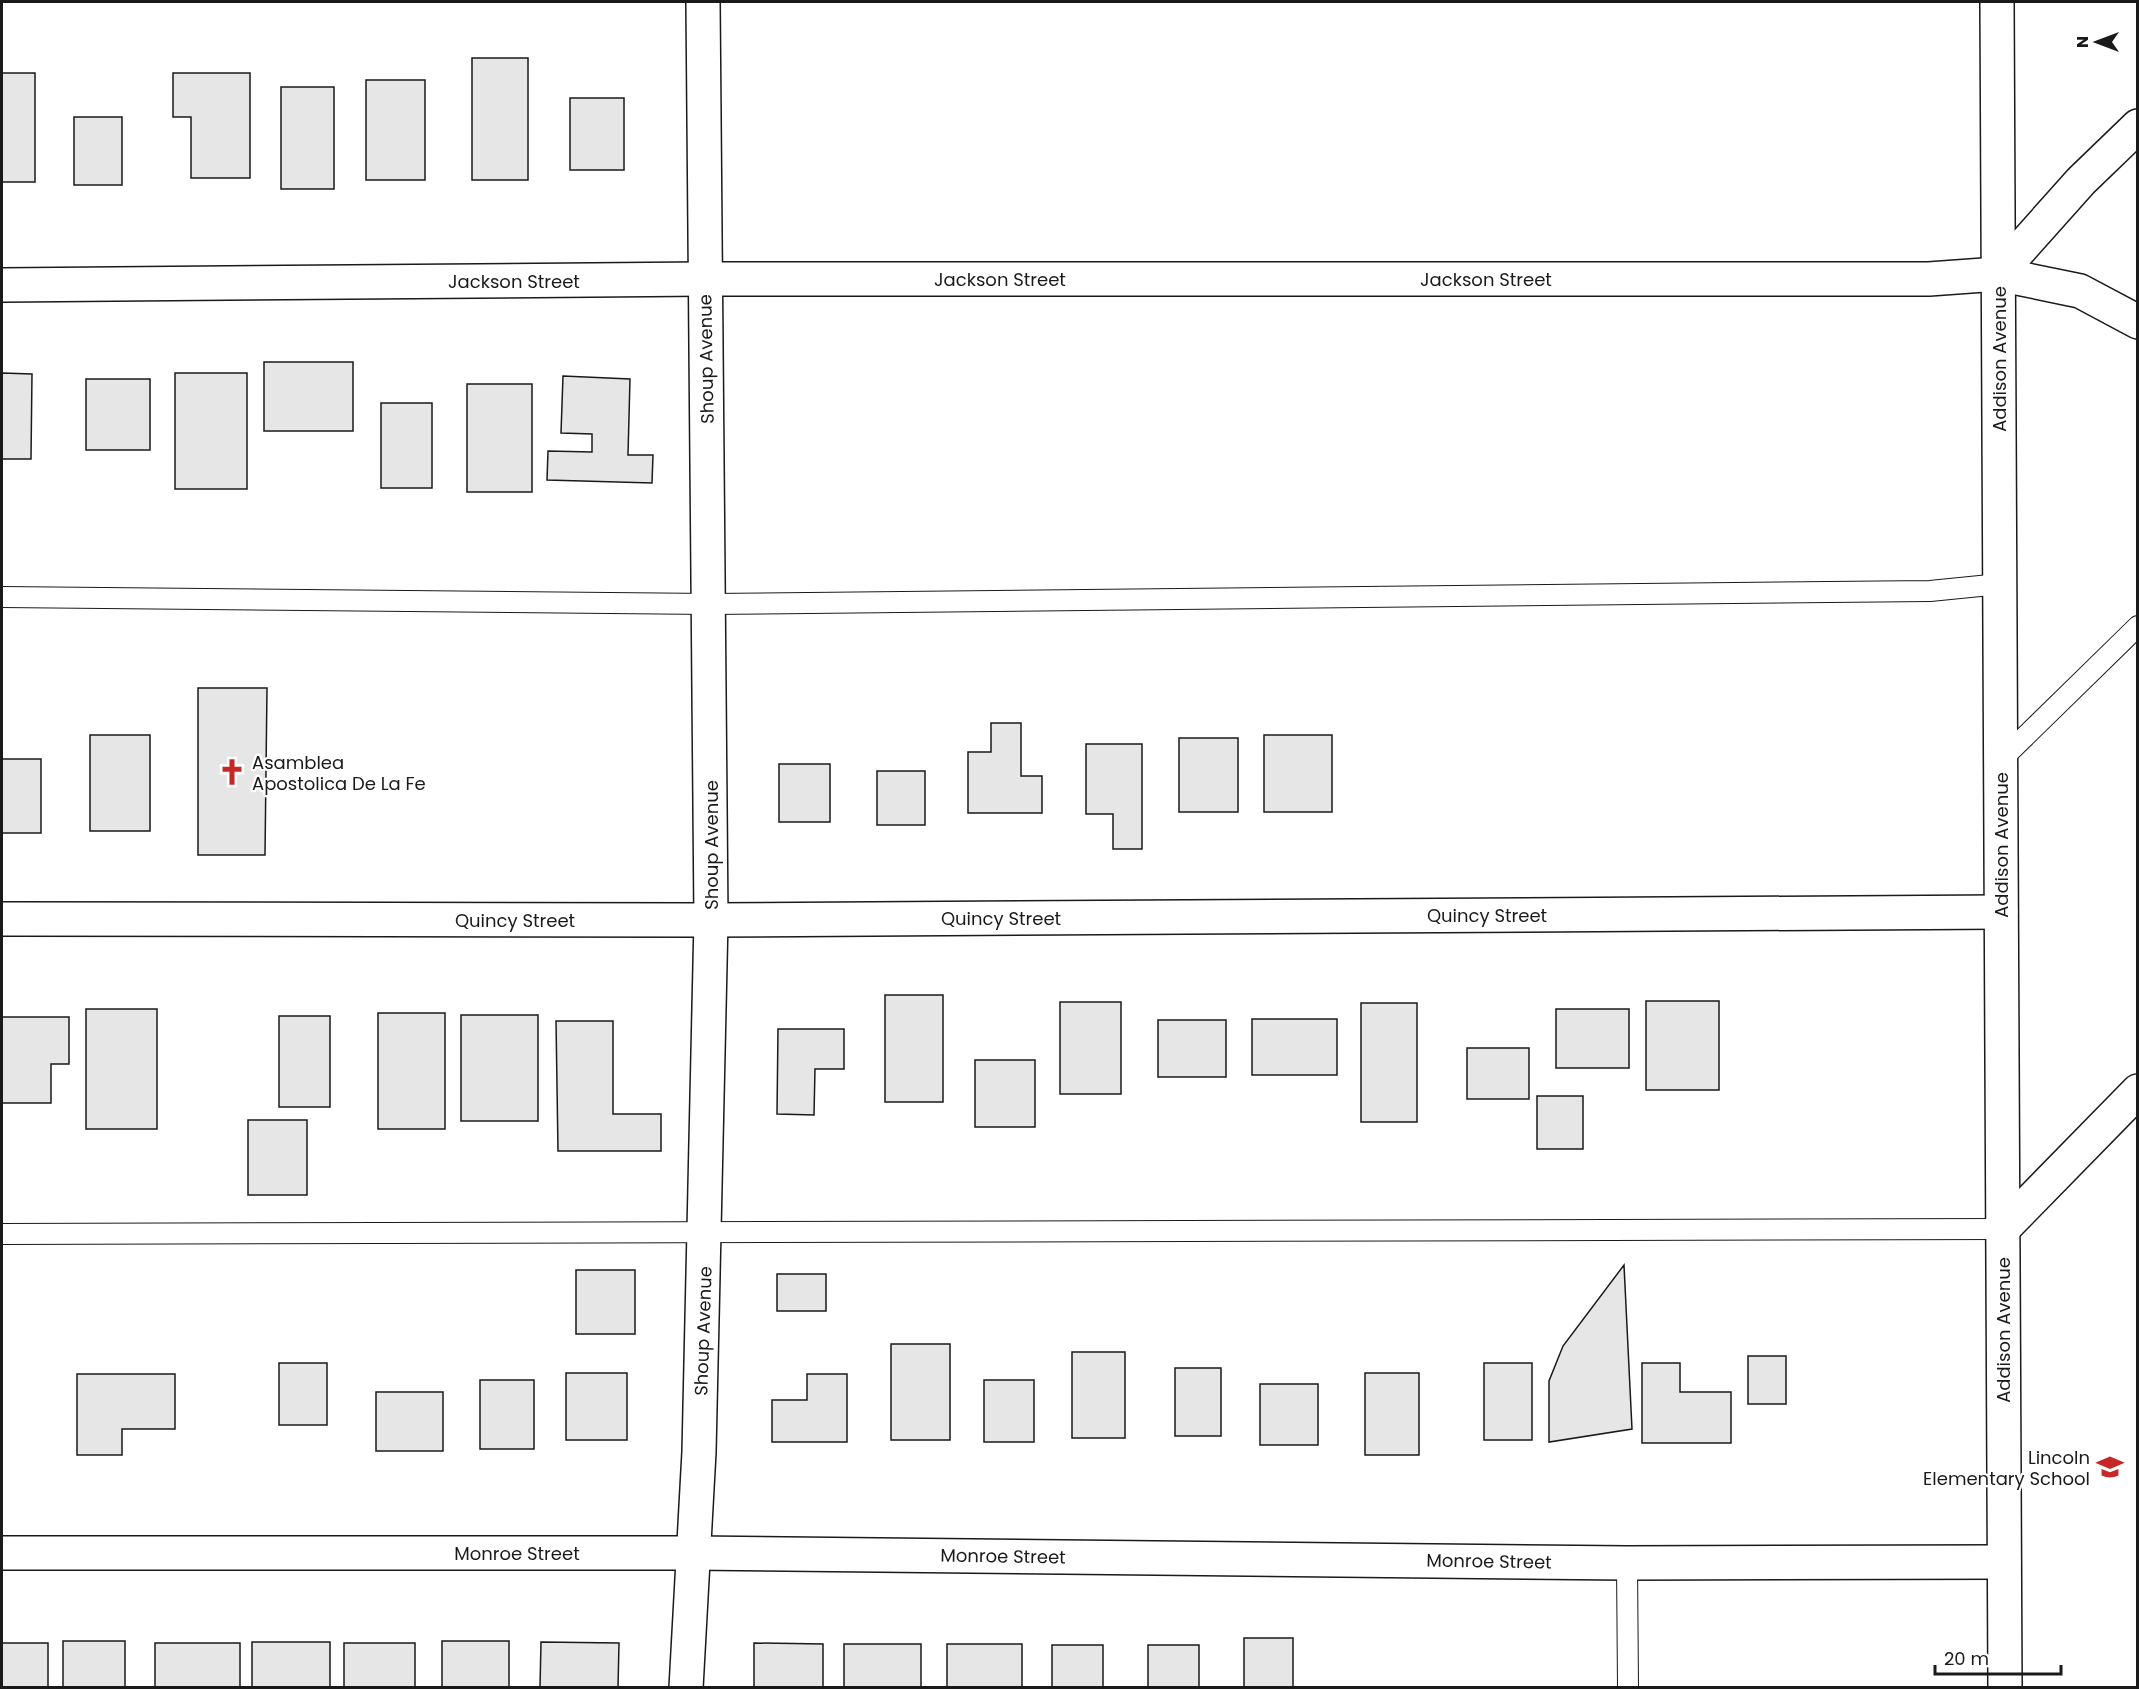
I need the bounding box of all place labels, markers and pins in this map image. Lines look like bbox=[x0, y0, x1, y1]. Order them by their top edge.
place label: Asamblea Apostolica De La Fe bbox=[252, 750, 426, 796]
church icon: Asamblea Apostolica De La Fe bbox=[217, 757, 247, 787]
place label: Lincoln Elementary School bbox=[1923, 1445, 2090, 1491]
school or university icon: Lincoln Elementary School bbox=[2095, 1452, 2125, 1482]

